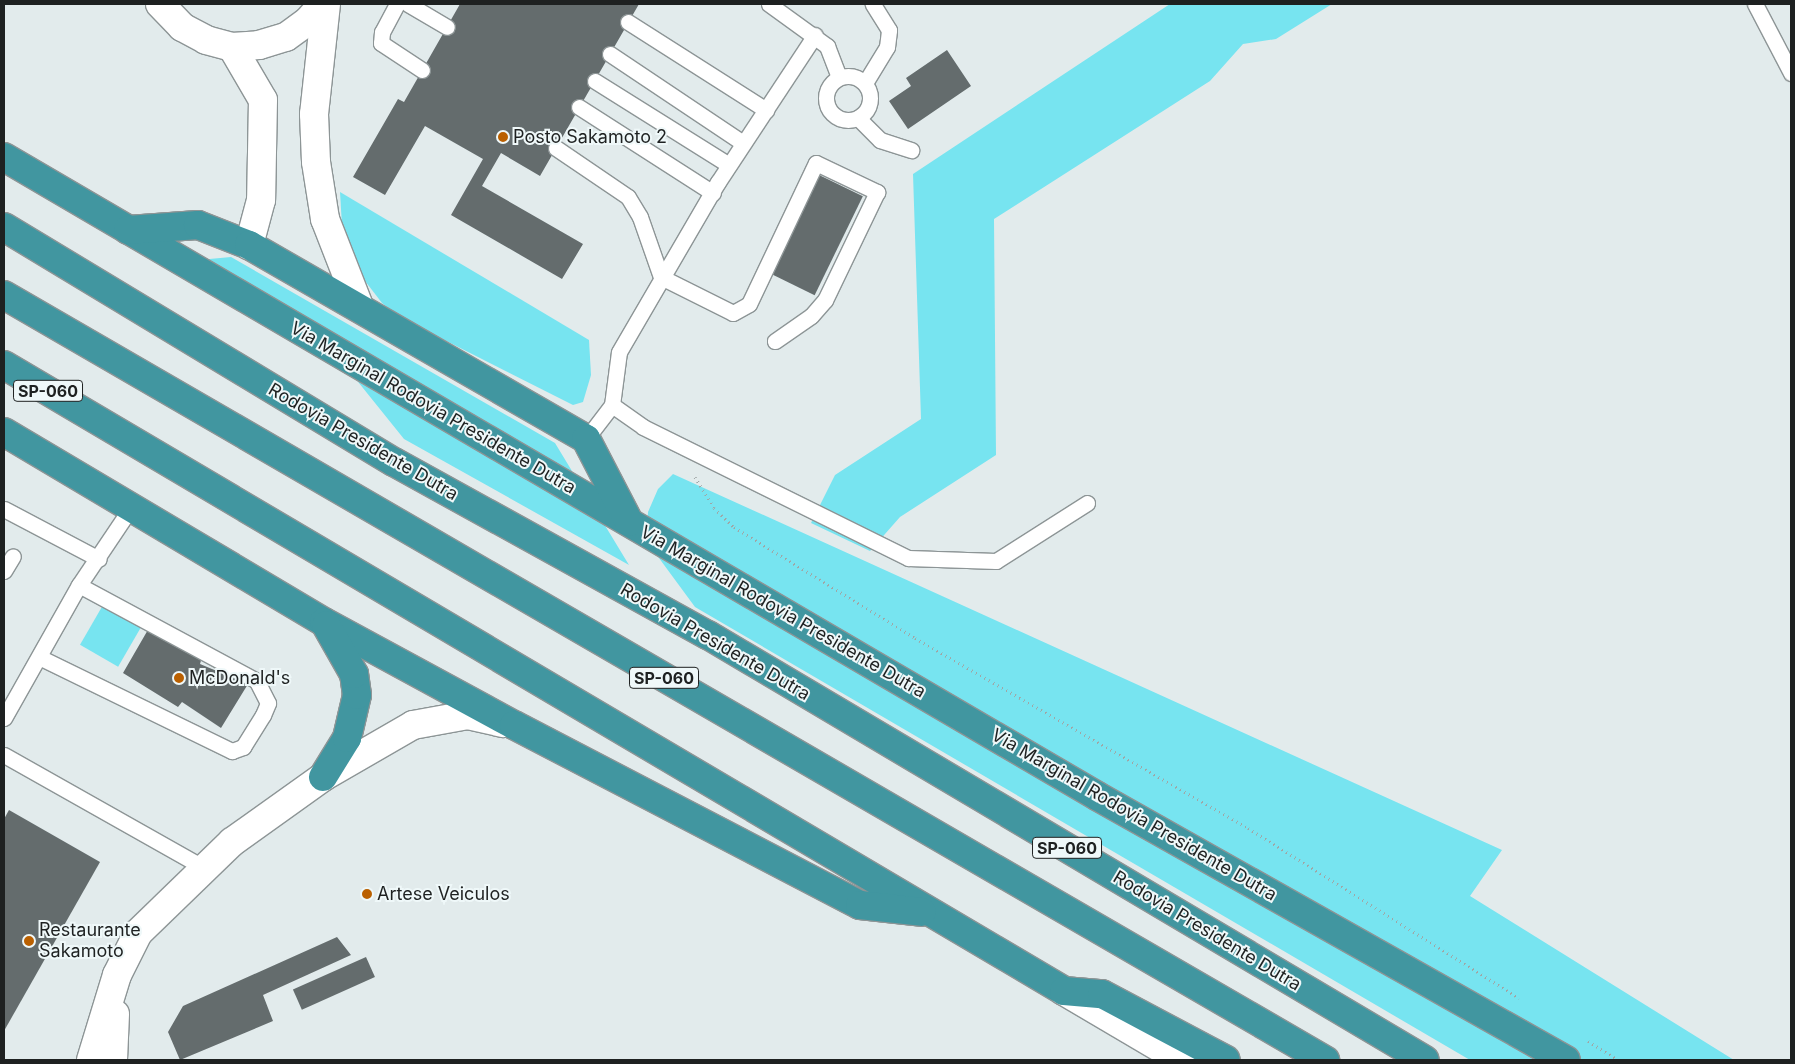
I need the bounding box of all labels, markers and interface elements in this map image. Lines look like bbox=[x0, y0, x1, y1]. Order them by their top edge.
place label: Posto Sakamoto 2 bbox=[513, 126, 667, 148]
marker: Posto Sakamoto 2 bbox=[497, 131, 509, 143]
street label: Via Marginal Rodovia Presidente Dutra bbox=[287, 317, 579, 499]
road number: SP-060 bbox=[13, 378, 83, 404]
street label: Rodovia Presidente Dutra bbox=[264, 379, 462, 505]
street label: Via Marginal Rodovia Presidente Dutra bbox=[637, 521, 929, 703]
street label: Rodovia Presidente Dutra bbox=[616, 579, 814, 705]
road number: SP-060 bbox=[629, 664, 699, 691]
place label: McDonald's bbox=[189, 667, 290, 689]
marker: McDonald's bbox=[173, 672, 185, 684]
street label: Via Marginal Rodovia Presidente Dutra bbox=[988, 724, 1280, 906]
road number: SP-060 bbox=[1032, 834, 1102, 861]
street label: Rodovia Presidente Dutra bbox=[1109, 866, 1305, 996]
place label: Artese Veiculos bbox=[377, 883, 510, 905]
marker: Artese Veiculos bbox=[361, 888, 373, 900]
place label: Restaurante Sakamoto bbox=[39, 920, 141, 962]
marker: Restaurante Sakamoto bbox=[23, 935, 35, 947]

